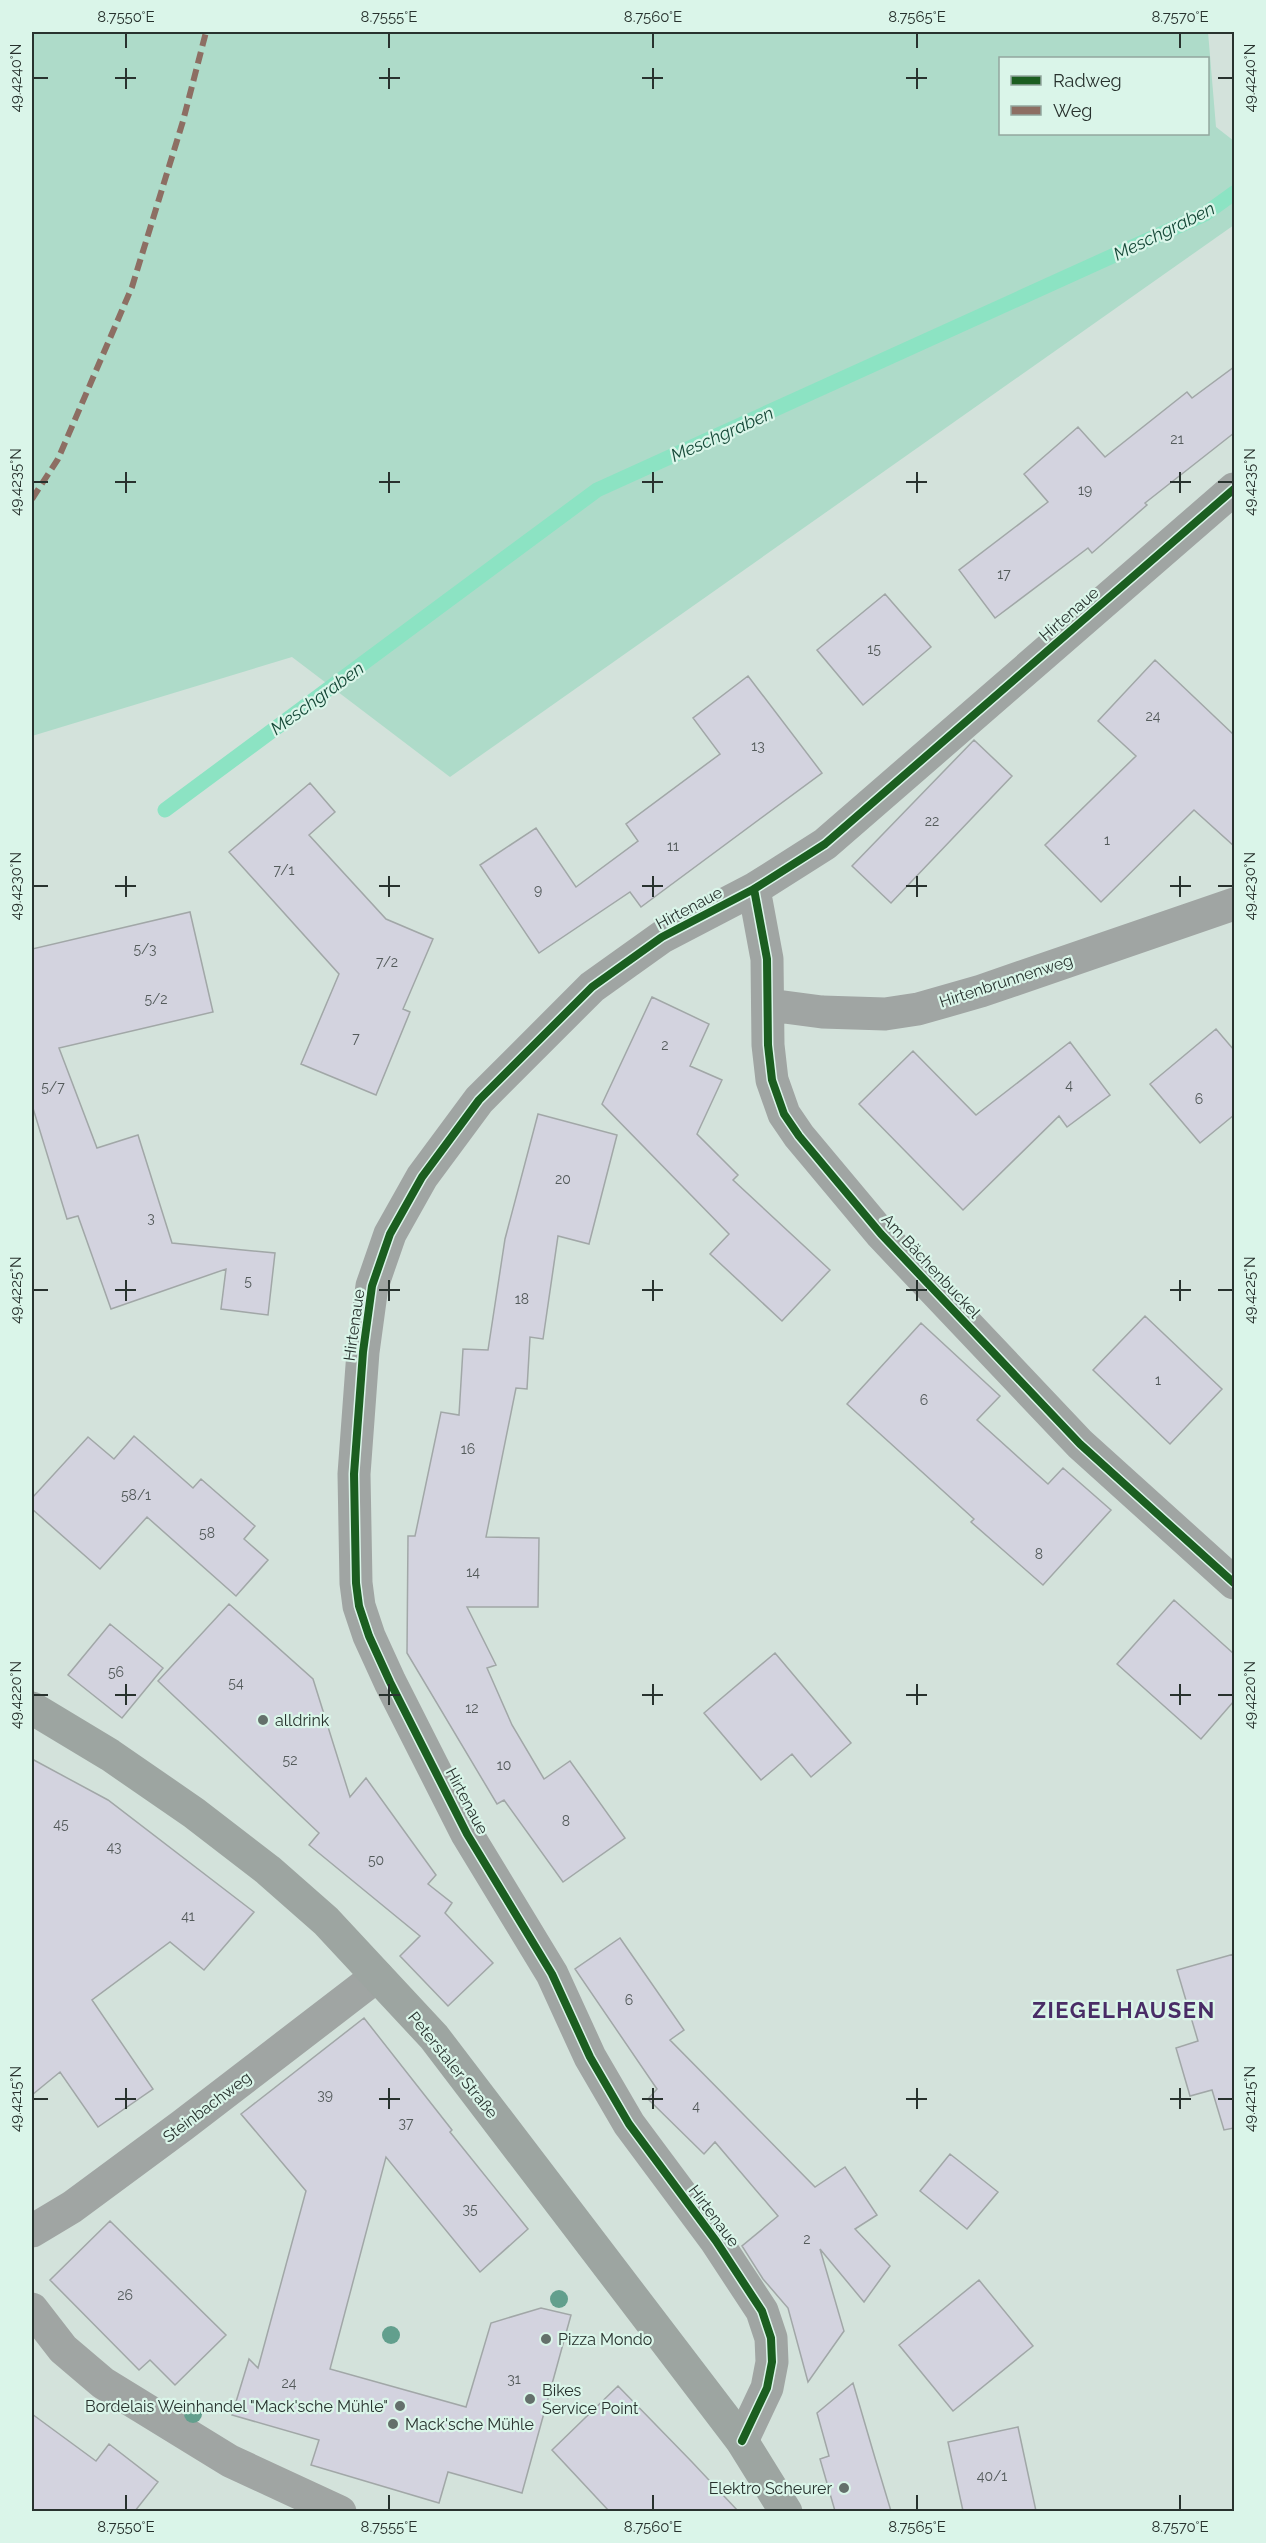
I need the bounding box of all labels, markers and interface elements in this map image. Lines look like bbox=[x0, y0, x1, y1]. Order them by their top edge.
text: 8.7550°E bbox=[97, 8, 155, 26]
text: 8.7555°E bbox=[361, 8, 417, 26]
text: 8.7560°E bbox=[624, 8, 682, 26]
text: 8.7565°E bbox=[888, 8, 946, 26]
text: 8.7570°E bbox=[1151, 8, 1209, 26]
text: 49.4240°N bbox=[7, 44, 25, 112]
text: 49.4240°N bbox=[1241, 44, 1259, 112]
legend bbox=[999, 57, 1209, 135]
text: Radweg bbox=[1053, 70, 1122, 91]
text: Weg bbox=[1053, 100, 1092, 121]
water label: Meschgraben bbox=[1110, 197, 1218, 265]
water label: Meschgraben bbox=[667, 402, 777, 466]
house number: 21 bbox=[1170, 431, 1184, 447]
text: 49.4235°N bbox=[7, 448, 25, 516]
text: 49.4235°N bbox=[1241, 448, 1259, 516]
house number: 19 bbox=[1078, 482, 1092, 498]
house number: 17 bbox=[997, 566, 1011, 582]
street label: Hirtenaue bbox=[1035, 583, 1103, 645]
house number: 15 bbox=[867, 641, 881, 657]
water label: Meschgraben bbox=[266, 657, 368, 739]
house number: 24 bbox=[1146, 708, 1161, 724]
house number: 13 bbox=[751, 738, 765, 754]
house number: 22 bbox=[925, 813, 939, 829]
house number: 1 bbox=[1104, 832, 1110, 848]
house number: 11 bbox=[667, 838, 679, 854]
text: 49.4230°N bbox=[7, 852, 25, 920]
text: 49.4230°N bbox=[1241, 852, 1259, 920]
house number: 7/1 bbox=[274, 862, 294, 878]
house number: 9 bbox=[534, 882, 542, 898]
street label: Hirtenaue bbox=[653, 883, 725, 933]
house number: 5/3 bbox=[133, 941, 157, 957]
street label: Hirtenbrunnenweg bbox=[937, 950, 1075, 1012]
house number: 7/2 bbox=[376, 954, 398, 970]
house number: 5/2 bbox=[144, 991, 168, 1007]
house number: 7 bbox=[352, 1030, 360, 1046]
house number: 2 bbox=[661, 1037, 669, 1053]
house number: 4 bbox=[1065, 1077, 1073, 1093]
house number: 5/7 bbox=[41, 1079, 65, 1095]
house number: 6 bbox=[1195, 1091, 1203, 1107]
house number: 20 bbox=[555, 1171, 571, 1187]
house number: 3 bbox=[147, 1210, 155, 1226]
street label: Am Bächenbuckel bbox=[878, 1210, 985, 1323]
text: 49.4225°N bbox=[7, 1256, 25, 1324]
text: 49.4225°N bbox=[1241, 1256, 1259, 1324]
house number: 5 bbox=[244, 1273, 252, 1289]
street label: Hirtenaue bbox=[340, 1288, 368, 1362]
house number: 18 bbox=[515, 1291, 529, 1307]
house number: 1 bbox=[1155, 1372, 1161, 1388]
house number: 6 bbox=[920, 1392, 928, 1408]
house number: 16 bbox=[461, 1441, 475, 1457]
house number: 58/1 bbox=[121, 1487, 151, 1503]
house number: 58 bbox=[199, 1525, 215, 1541]
house number: 8 bbox=[1035, 1546, 1043, 1562]
house number: 14 bbox=[466, 1564, 480, 1580]
text: 49.4220°N bbox=[7, 1661, 25, 1729]
text: 49.4220°N bbox=[1241, 1661, 1259, 1729]
house number: 56 bbox=[108, 1664, 124, 1680]
house number: 54 bbox=[228, 1675, 244, 1691]
house number: 12 bbox=[465, 1700, 479, 1716]
place label: alldrink bbox=[275, 1711, 330, 1730]
marker: alldrink bbox=[256, 1713, 270, 1727]
house number: 52 bbox=[283, 1752, 297, 1768]
house number: 10 bbox=[497, 1757, 511, 1773]
street label: Hirtenaue bbox=[442, 1765, 492, 1837]
house number: 8 bbox=[562, 1813, 570, 1829]
house number: 45 bbox=[53, 1816, 69, 1832]
house number: 43 bbox=[106, 1839, 122, 1855]
house number: 50 bbox=[368, 1852, 384, 1868]
house number: 41 bbox=[181, 1908, 195, 1924]
house number: 6 bbox=[625, 1992, 633, 2008]
district label: ZIEGELHAUSEN bbox=[1032, 1997, 1216, 2023]
street label: Peterstaler Straße bbox=[404, 2008, 502, 2122]
text: 49.4215°N bbox=[7, 2066, 25, 2132]
text: 49.4215°N bbox=[1241, 2066, 1259, 2132]
street label: Steinbachweg bbox=[159, 2068, 255, 2146]
house number: 39 bbox=[317, 2087, 333, 2103]
house number: 4 bbox=[692, 2098, 700, 2114]
house number: 37 bbox=[399, 2115, 414, 2131]
street label: Hirtenaue bbox=[685, 2181, 743, 2251]
house number: 35 bbox=[462, 2201, 478, 2217]
house number: 2 bbox=[803, 2231, 811, 2247]
house number: 26 bbox=[117, 2287, 133, 2303]
place label: Pizza Mondo bbox=[558, 2330, 652, 2349]
marker: Pizza Mondo bbox=[539, 2332, 553, 2346]
house number: 31 bbox=[507, 2371, 521, 2387]
house number: 24 bbox=[282, 2375, 297, 2391]
place label: Bikes Service Point bbox=[542, 2381, 639, 2418]
marker: Bikes Service Point bbox=[523, 2392, 537, 2406]
place label: Bordelais Weinhandel "Mack'sche Mühle" bbox=[85, 2397, 388, 2416]
marker: Bordelais Weinhandel "Mack'sche Mühle" bbox=[393, 2399, 407, 2413]
place label: Mack'sche Mühle bbox=[405, 2415, 534, 2434]
marker: Mack'sche Mühle bbox=[386, 2417, 400, 2431]
house number: 40/1 bbox=[977, 2468, 1007, 2484]
place label: Elektro Scheurer bbox=[709, 2479, 832, 2498]
marker: Elektro Scheurer bbox=[837, 2481, 851, 2495]
text: 8.7550°E bbox=[97, 2518, 155, 2536]
text: 8.7555°E bbox=[361, 2518, 417, 2536]
text: 8.7560°E bbox=[624, 2518, 682, 2536]
text: 8.7565°E bbox=[888, 2518, 946, 2536]
text: 8.7570°E bbox=[1151, 2518, 1209, 2536]

